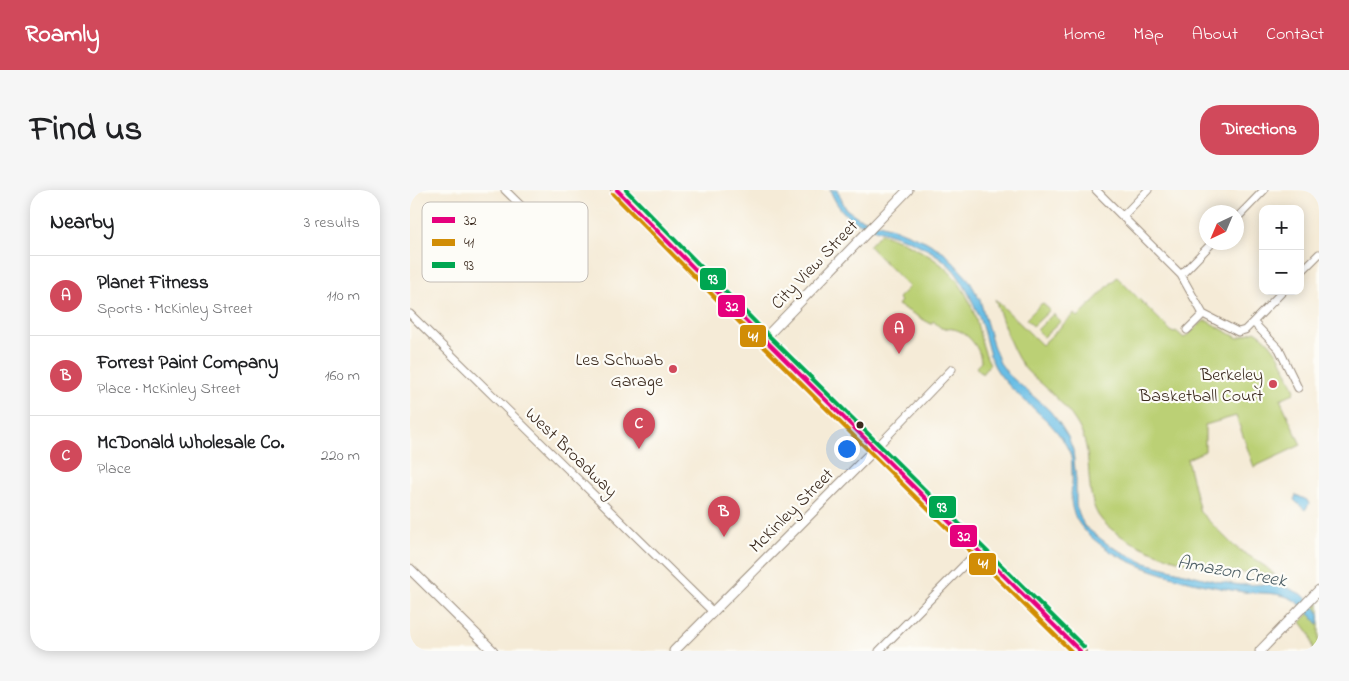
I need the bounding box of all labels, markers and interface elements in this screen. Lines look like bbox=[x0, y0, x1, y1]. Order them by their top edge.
text: Roamly bbox=[25, 18, 100, 53]
text: Home bbox=[1064, 22, 1105, 48]
text: Map bbox=[1133, 22, 1164, 48]
text: About bbox=[1192, 22, 1238, 48]
text: Contact bbox=[1266, 22, 1324, 48]
text: Find us bbox=[30, 105, 142, 156]
button: Directions bbox=[1200, 105, 1319, 155]
legend bbox=[422, 202, 588, 282]
north arrow bbox=[1199, 205, 1244, 250]
map controls bbox=[1259, 205, 1304, 295]
button: + bbox=[1259, 205, 1304, 250]
text: Nearby bbox=[50, 208, 114, 238]
text: 3 results bbox=[304, 211, 360, 235]
text: 32 bbox=[464, 211, 477, 232]
street label: City View Street bbox=[766, 215, 865, 316]
text: 41 bbox=[464, 233, 475, 254]
button: − bbox=[1259, 250, 1304, 295]
text: 93 bbox=[464, 256, 474, 277]
line badge: 93 bbox=[699, 267, 727, 291]
text: Planet Fitness bbox=[97, 270, 209, 297]
text: 93 bbox=[707, 270, 718, 291]
text: A bbox=[61, 284, 71, 308]
text: 110 m bbox=[326, 284, 360, 308]
line badge: 32 bbox=[717, 294, 746, 318]
text: Sports · McKinley Street bbox=[97, 297, 253, 321]
text: 32 bbox=[725, 297, 738, 318]
pin: A bbox=[883, 313, 915, 354]
line badge: 41 bbox=[739, 324, 767, 348]
text: 41 bbox=[747, 327, 759, 348]
place label: Les Schwab Garage bbox=[575, 348, 664, 396]
text: Forrest Paint Company bbox=[97, 350, 278, 377]
marker: Les Schwab Garage bbox=[667, 363, 679, 375]
place label: Berkeley Basketball Court bbox=[1138, 363, 1263, 410]
text: B bbox=[61, 364, 71, 388]
text: 160 m bbox=[325, 364, 360, 388]
text: Place · McKinley Street bbox=[97, 377, 241, 401]
marker: Berkeley Basketball Court bbox=[1267, 378, 1279, 390]
street label: West Broadway bbox=[518, 402, 623, 505]
pin: C bbox=[623, 408, 655, 449]
unlabelled marker bbox=[855, 420, 865, 430]
text: McDonald Wholesale Co. bbox=[97, 430, 284, 457]
your location bbox=[834, 436, 860, 462]
text: C bbox=[62, 444, 70, 468]
text: 220 m bbox=[321, 444, 360, 468]
text: Place bbox=[97, 457, 131, 481]
street label: McKinley Street bbox=[744, 463, 841, 560]
line badge: 93 bbox=[928, 495, 957, 519]
pin: B bbox=[708, 496, 740, 537]
text: 93 bbox=[936, 498, 947, 519]
line badge: 32 bbox=[949, 524, 978, 548]
text: 32 bbox=[957, 527, 970, 548]
water label: Amazon Creek bbox=[1175, 550, 1289, 595]
line badge: 41 bbox=[968, 552, 997, 576]
text: 41 bbox=[977, 554, 989, 575]

